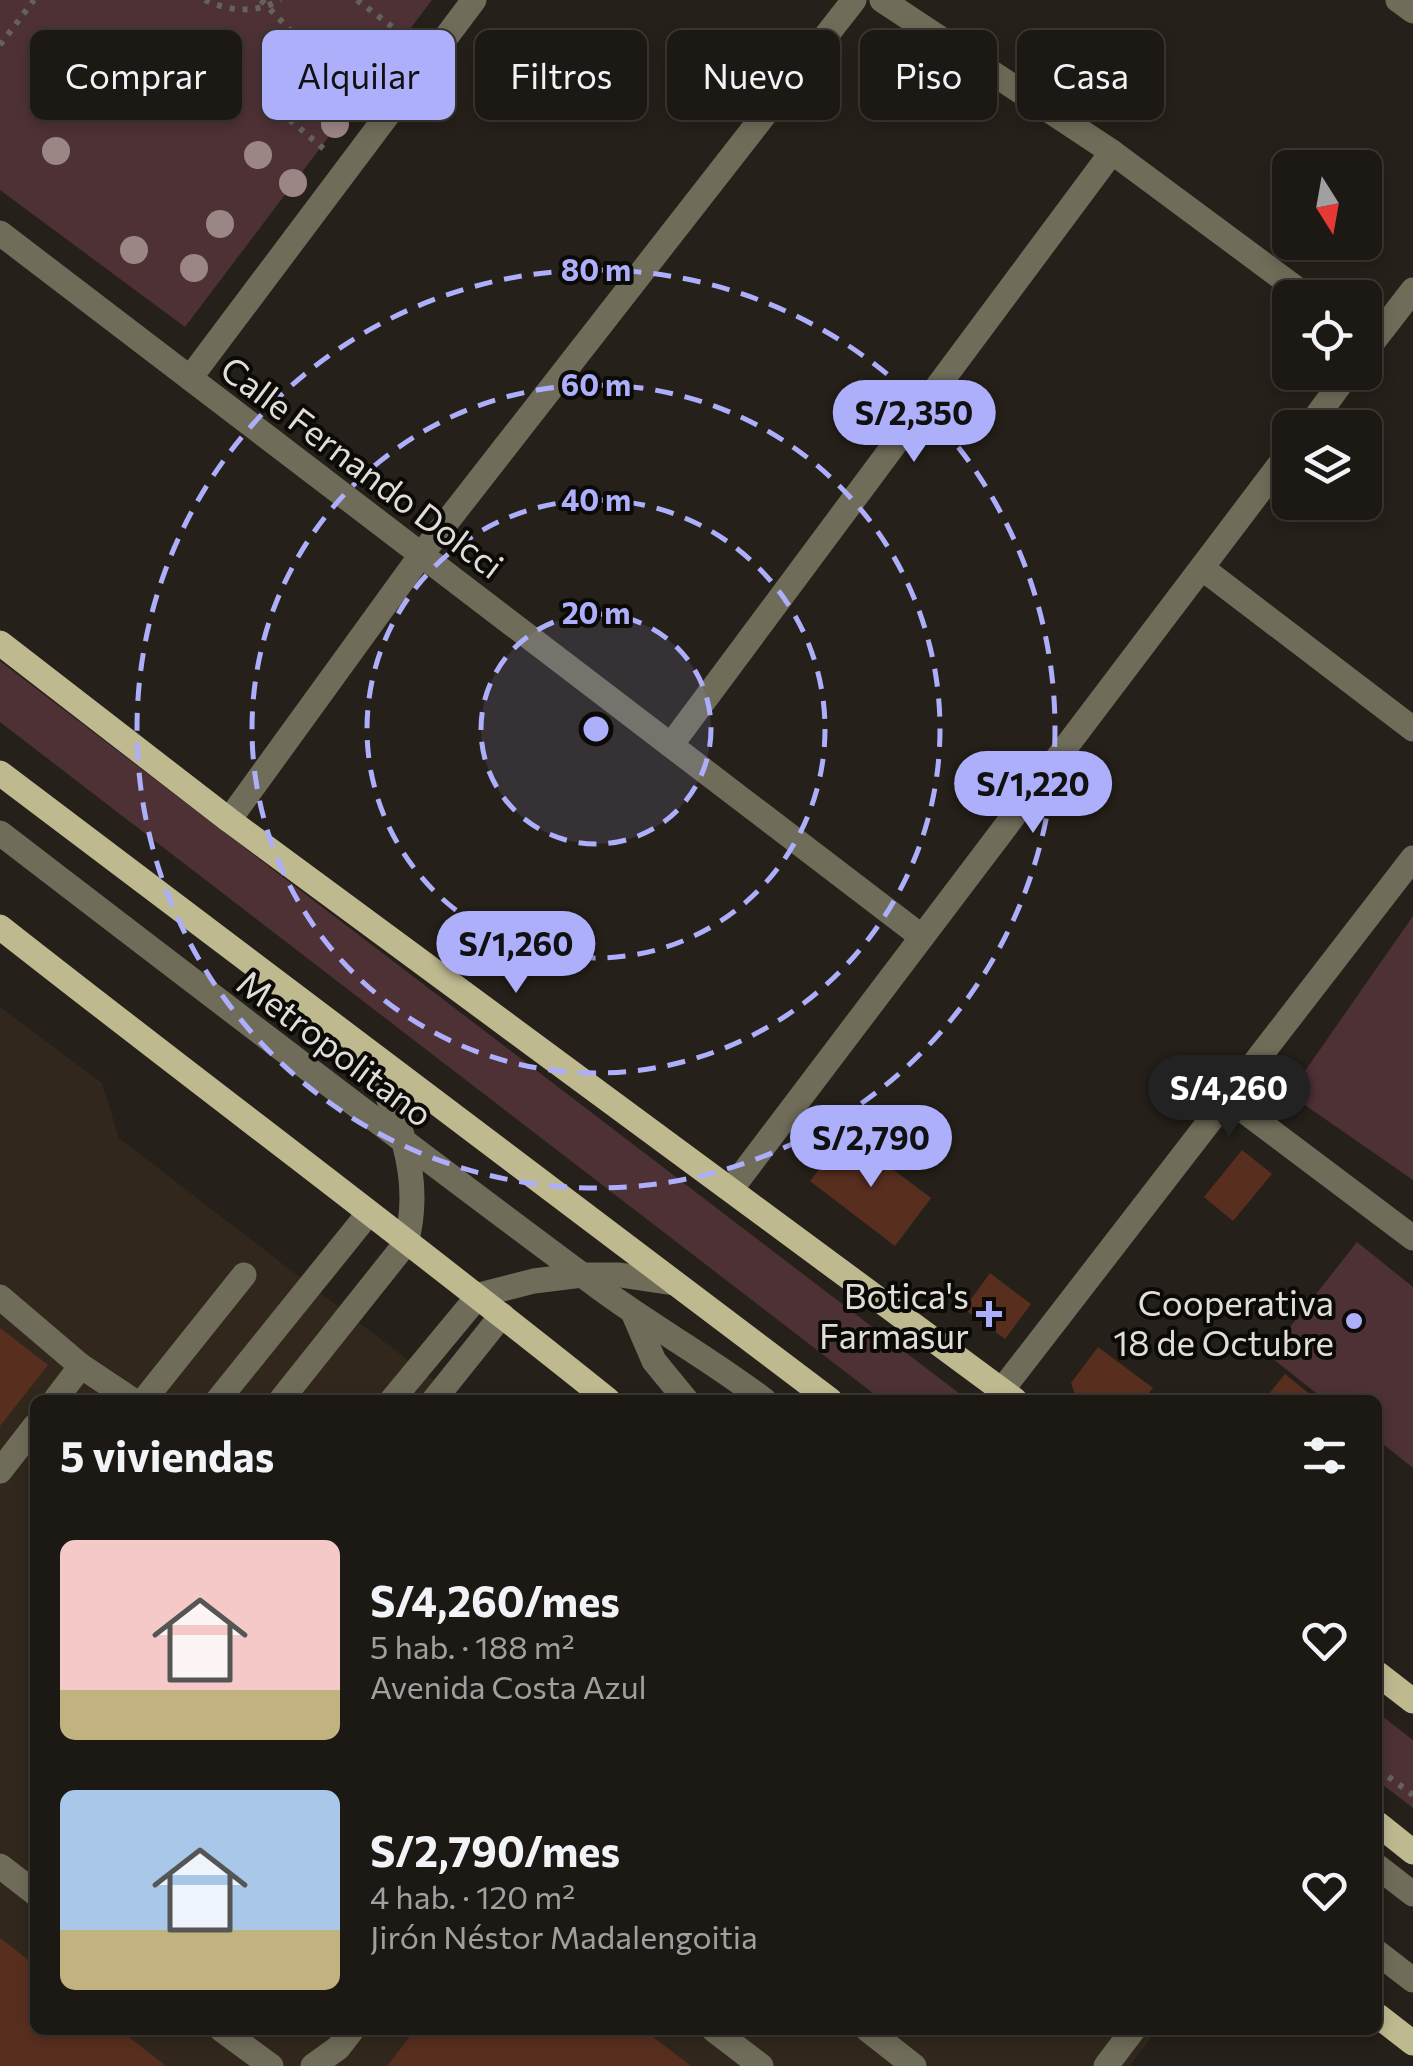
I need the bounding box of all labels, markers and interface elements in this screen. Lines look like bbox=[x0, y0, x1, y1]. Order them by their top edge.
chip: Comprar bbox=[30, 30, 242, 120]
chip: Alquilar bbox=[262, 30, 455, 120]
chip: Filtros bbox=[475, 30, 647, 120]
chip: Nuevo bbox=[667, 30, 840, 120]
chip: Piso bbox=[860, 30, 997, 120]
chip: Casa bbox=[1017, 30, 1164, 120]
north arrow bbox=[1272, 150, 1382, 260]
map controls bbox=[1272, 150, 1382, 520]
text: 80 m bbox=[561, 250, 631, 287]
button: locate bbox=[1272, 280, 1382, 390]
street label: Calle Fernando Dolcci bbox=[213, 346, 513, 586]
text: 60 m bbox=[561, 365, 631, 402]
pin: S/2,350 bbox=[822, 380, 1006, 465]
text: S/2,350 bbox=[855, 392, 973, 432]
button: layers bbox=[1272, 410, 1382, 520]
text: 40 m bbox=[561, 480, 631, 517]
text: 20 m bbox=[562, 593, 630, 630]
centre of rings bbox=[578, 711, 614, 747]
pin: S/1,220 bbox=[941, 751, 1125, 836]
text: S/1,220 bbox=[976, 763, 1090, 803]
pin: S/1,260 bbox=[424, 911, 608, 996]
text: S/1,260 bbox=[458, 923, 574, 963]
street label: Metropolitano bbox=[230, 960, 442, 1134]
pin: S/4,260 bbox=[1137, 1055, 1321, 1140]
text: S/4,260 bbox=[1170, 1067, 1288, 1107]
pin: S/2,790 bbox=[779, 1105, 963, 1190]
text: S/2,790 bbox=[812, 1117, 930, 1157]
place label: Botica's Farmasur bbox=[819, 1273, 969, 1356]
place label: Cooperativa 18 de Octubre bbox=[1113, 1280, 1334, 1363]
marker: Botica's Farmasur bbox=[978, 1303, 1000, 1325]
marker: Cooperativa 18 de Octubre bbox=[1343, 1310, 1365, 1332]
icon: filters bbox=[1297, 1428, 1352, 1483]
text: 5 viviendas bbox=[60, 1429, 274, 1481]
text: S/4,260/mes bbox=[370, 1574, 620, 1626]
icon: home bbox=[140, 1580, 260, 1700]
icon: heart bbox=[1297, 1613, 1352, 1668]
text: 5 hab. · 188 m² bbox=[370, 1626, 575, 1666]
text: Avenida Costa Azul bbox=[370, 1666, 647, 1706]
text: S/2,790/mes bbox=[370, 1824, 620, 1876]
icon: home bbox=[140, 1830, 260, 1950]
icon: heart bbox=[1297, 1863, 1352, 1918]
text: 4 hab. · 120 m² bbox=[370, 1876, 575, 1916]
text: Jirón Néstor Madalengoitia bbox=[370, 1916, 758, 1956]

